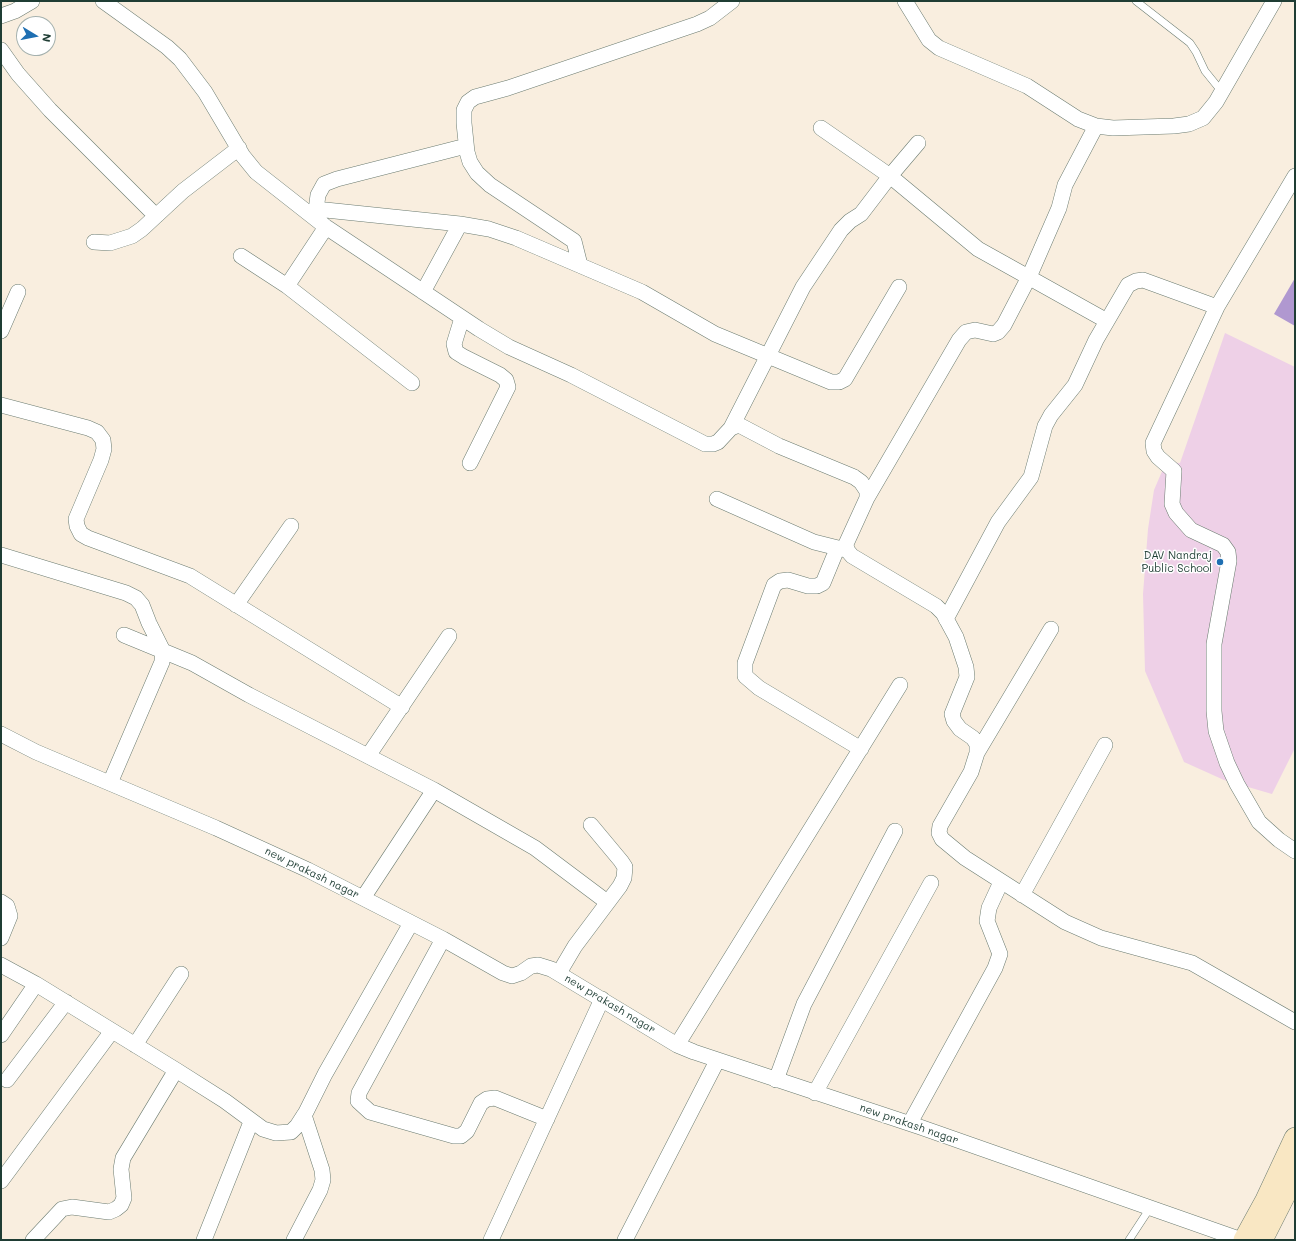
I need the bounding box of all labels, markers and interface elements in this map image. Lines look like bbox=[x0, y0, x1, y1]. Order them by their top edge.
north arrow bbox=[16, 16, 56, 56]
text: N bbox=[39, 33, 55, 43]
place label: DAV Nandraj Public School bbox=[1141, 549, 1212, 575]
marker: DAV Nandraj Public School bbox=[1215, 557, 1225, 567]
street label: new prakash nagar bbox=[263, 844, 361, 902]
street label: new prakash nagar bbox=[562, 972, 658, 1036]
street label: new prakash nagar bbox=[858, 1101, 960, 1147]

